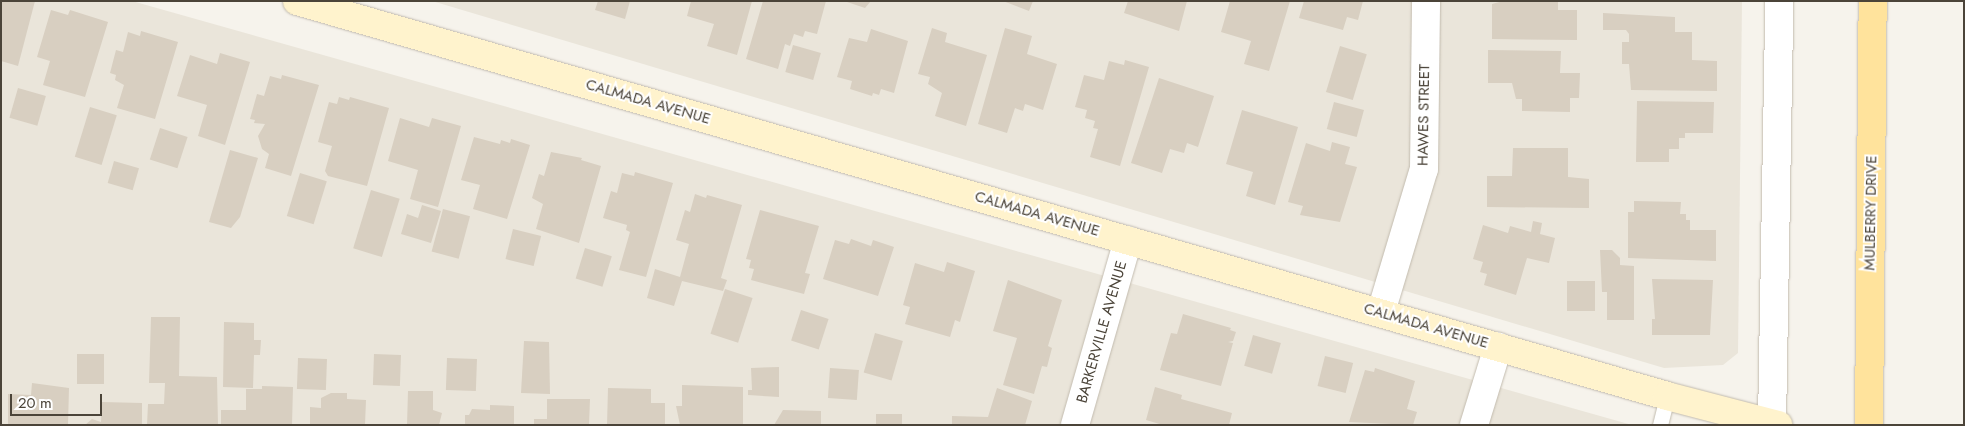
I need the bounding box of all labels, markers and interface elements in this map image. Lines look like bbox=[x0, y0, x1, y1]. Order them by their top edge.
street label: HAWES STREET bbox=[1414, 64, 1434, 166]
street label: CALMADA AVENUE bbox=[584, 76, 712, 128]
street label: MULBERRY DRIVE bbox=[1861, 155, 1881, 271]
street label: CALMADA AVENUE bbox=[973, 188, 1101, 240]
street label: BARKERVILLE AVENUE bbox=[1073, 259, 1131, 405]
street label: CALMADA AVENUE bbox=[1362, 300, 1490, 352]
scale bar bbox=[12, 384, 105, 416]
text: 20 m bbox=[18, 392, 52, 414]

